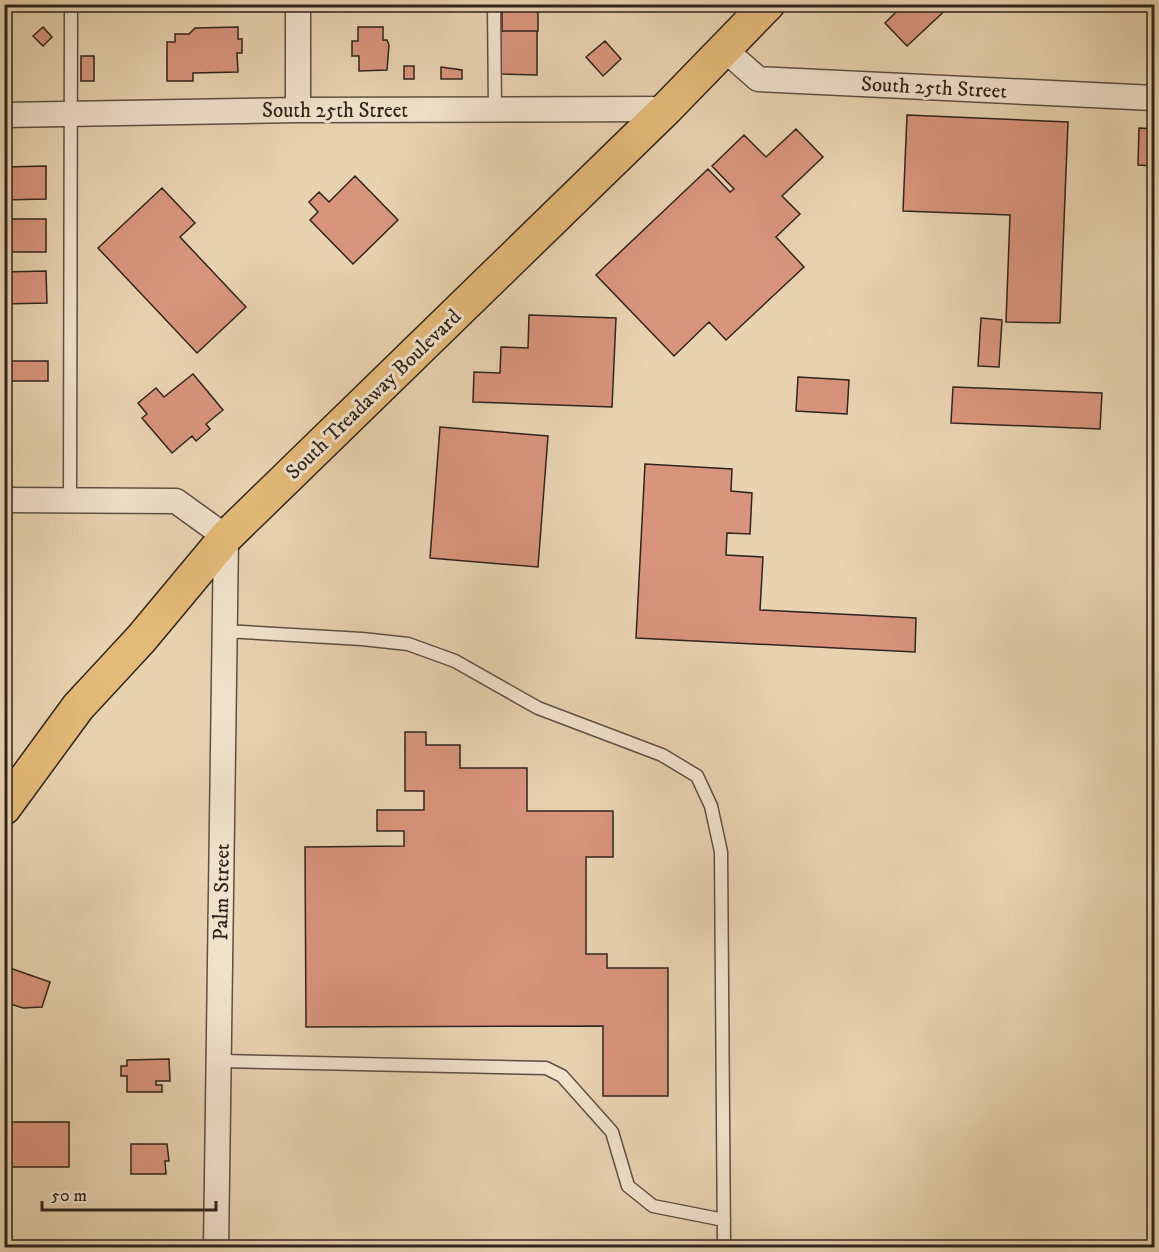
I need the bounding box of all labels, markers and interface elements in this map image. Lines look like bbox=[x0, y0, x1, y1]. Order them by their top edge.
street label: South 25th Street bbox=[860, 71, 1008, 105]
street label: South 25th Street bbox=[262, 98, 408, 124]
street label: South Treadaway Boulevard bbox=[281, 304, 467, 485]
street label: Palm Street bbox=[208, 843, 236, 941]
scale bar bbox=[42, 1174, 216, 1212]
text: 50 m bbox=[51, 1185, 87, 1207]

